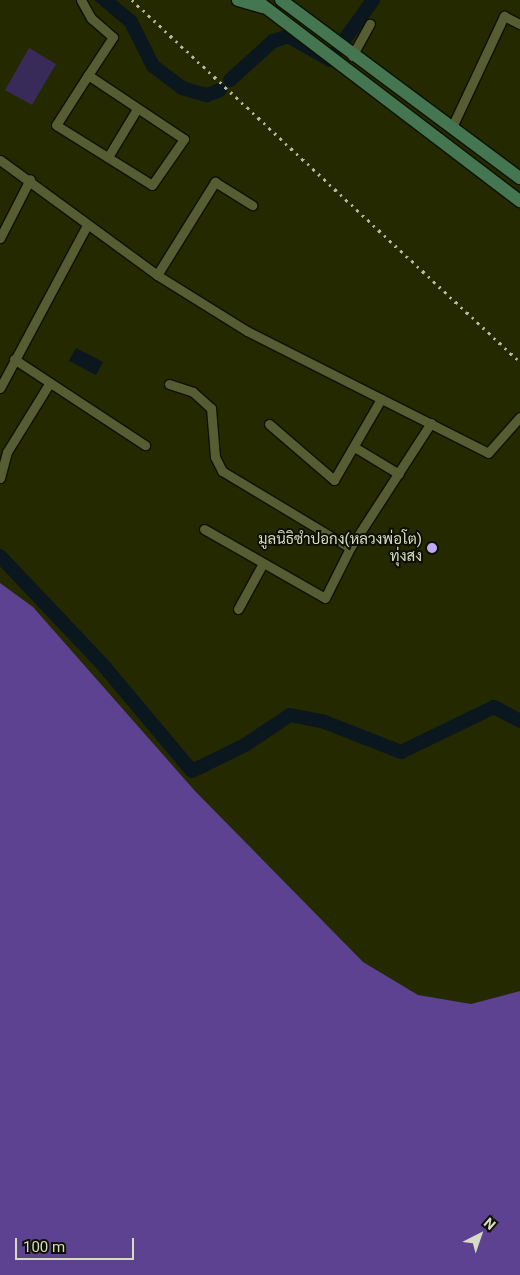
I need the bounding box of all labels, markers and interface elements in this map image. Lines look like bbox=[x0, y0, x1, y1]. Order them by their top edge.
place label: มูลนิธิซำปอกง(หลวงพ่อโต) ทุ่งสง bbox=[258, 530, 422, 565]
marker: มูลนิธิซำปอกง(หลวงพ่อโต) ทุ่งสง bbox=[426, 542, 438, 554]
north arrow bbox=[455, 1210, 505, 1260]
text: N bbox=[481, 1214, 499, 1233]
scale bar bbox=[18, 1228, 136, 1260]
text: 100 m bbox=[23, 1238, 65, 1256]

